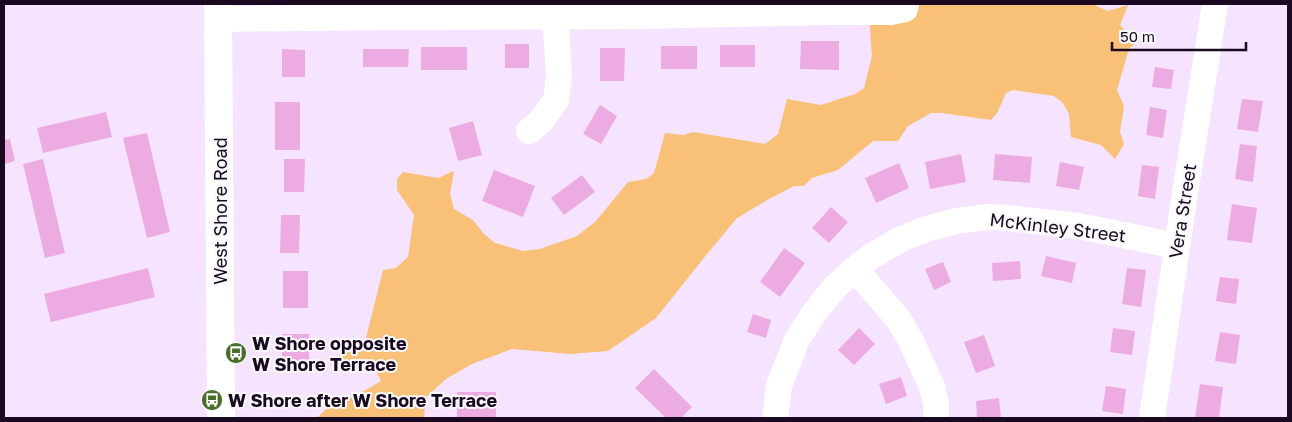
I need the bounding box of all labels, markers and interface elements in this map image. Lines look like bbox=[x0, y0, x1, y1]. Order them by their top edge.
scale bar bbox=[1112, 20, 1246, 52]
text: 50 m bbox=[1120, 27, 1155, 45]
street label: West Shore Road bbox=[209, 137, 231, 285]
street label: Vera Street bbox=[1164, 162, 1200, 260]
street label: McKinley Street bbox=[989, 208, 1127, 246]
place label: W Shore opposite W Shore Terrace bbox=[252, 332, 407, 375]
bus stop icon: W Shore opposite W Shore Terrace bbox=[224, 341, 248, 365]
bus stop icon: W Shore after W Shore Terrace bbox=[200, 388, 224, 412]
place label: W Shore after W Shore Terrace bbox=[228, 389, 497, 411]

